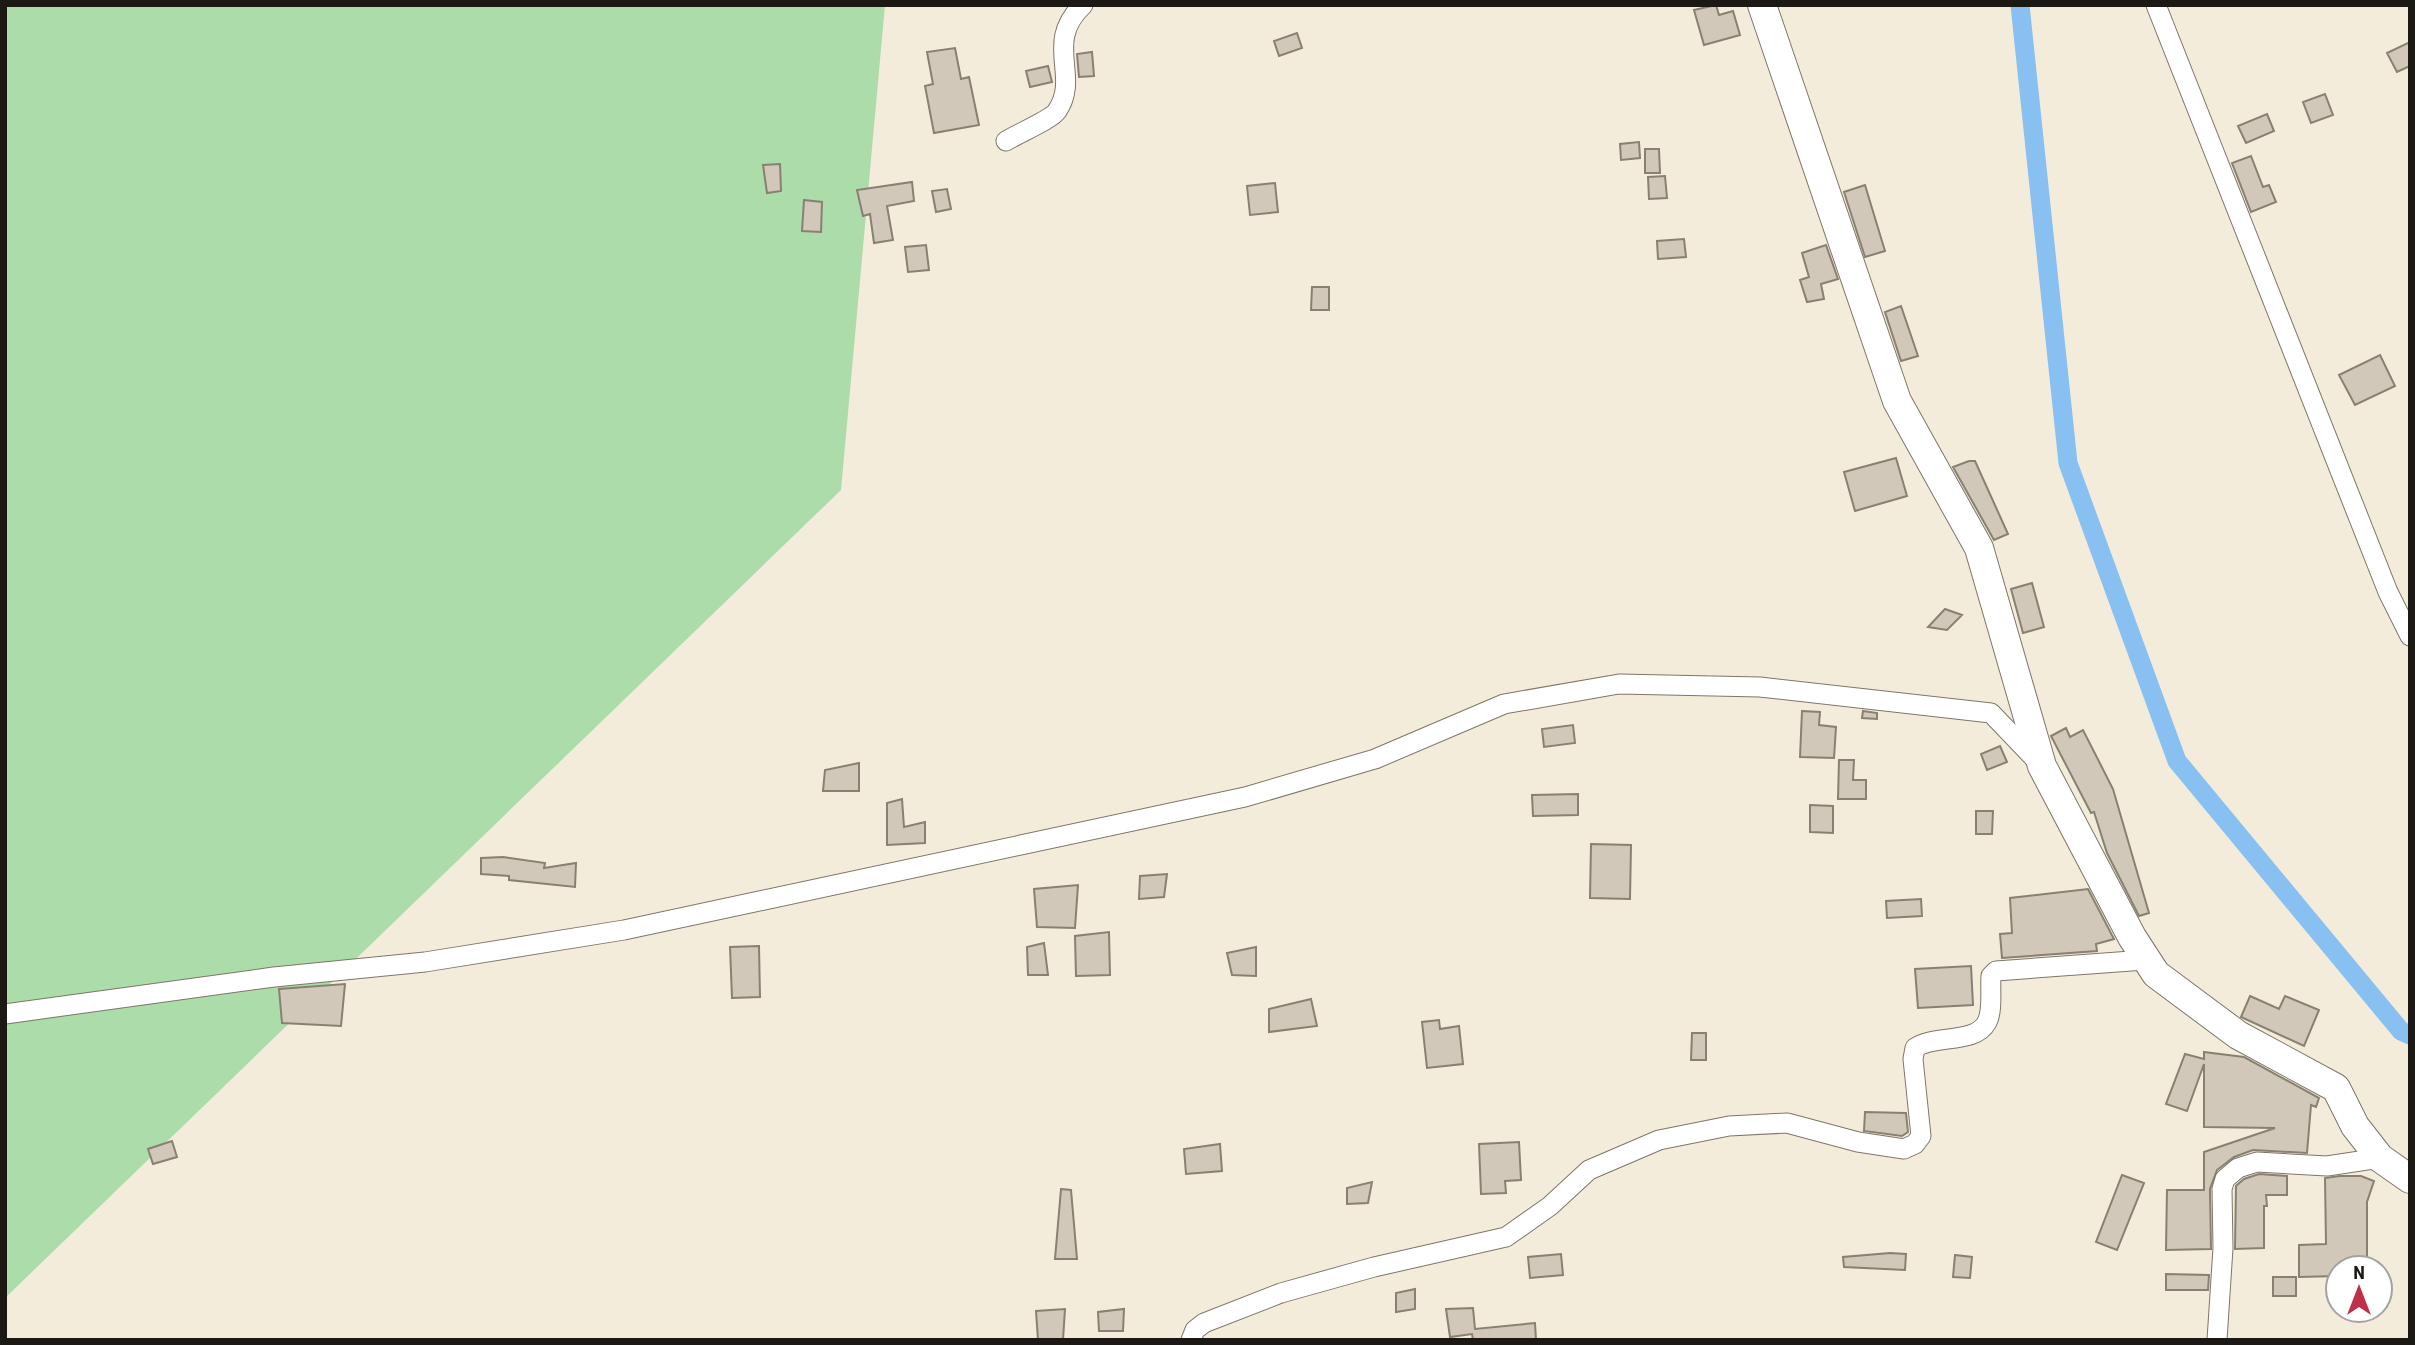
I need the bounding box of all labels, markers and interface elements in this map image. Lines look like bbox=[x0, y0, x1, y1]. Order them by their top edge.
north arrow bbox=[2324, 1254, 2394, 1324]
text: N bbox=[2353, 1261, 2365, 1284]

